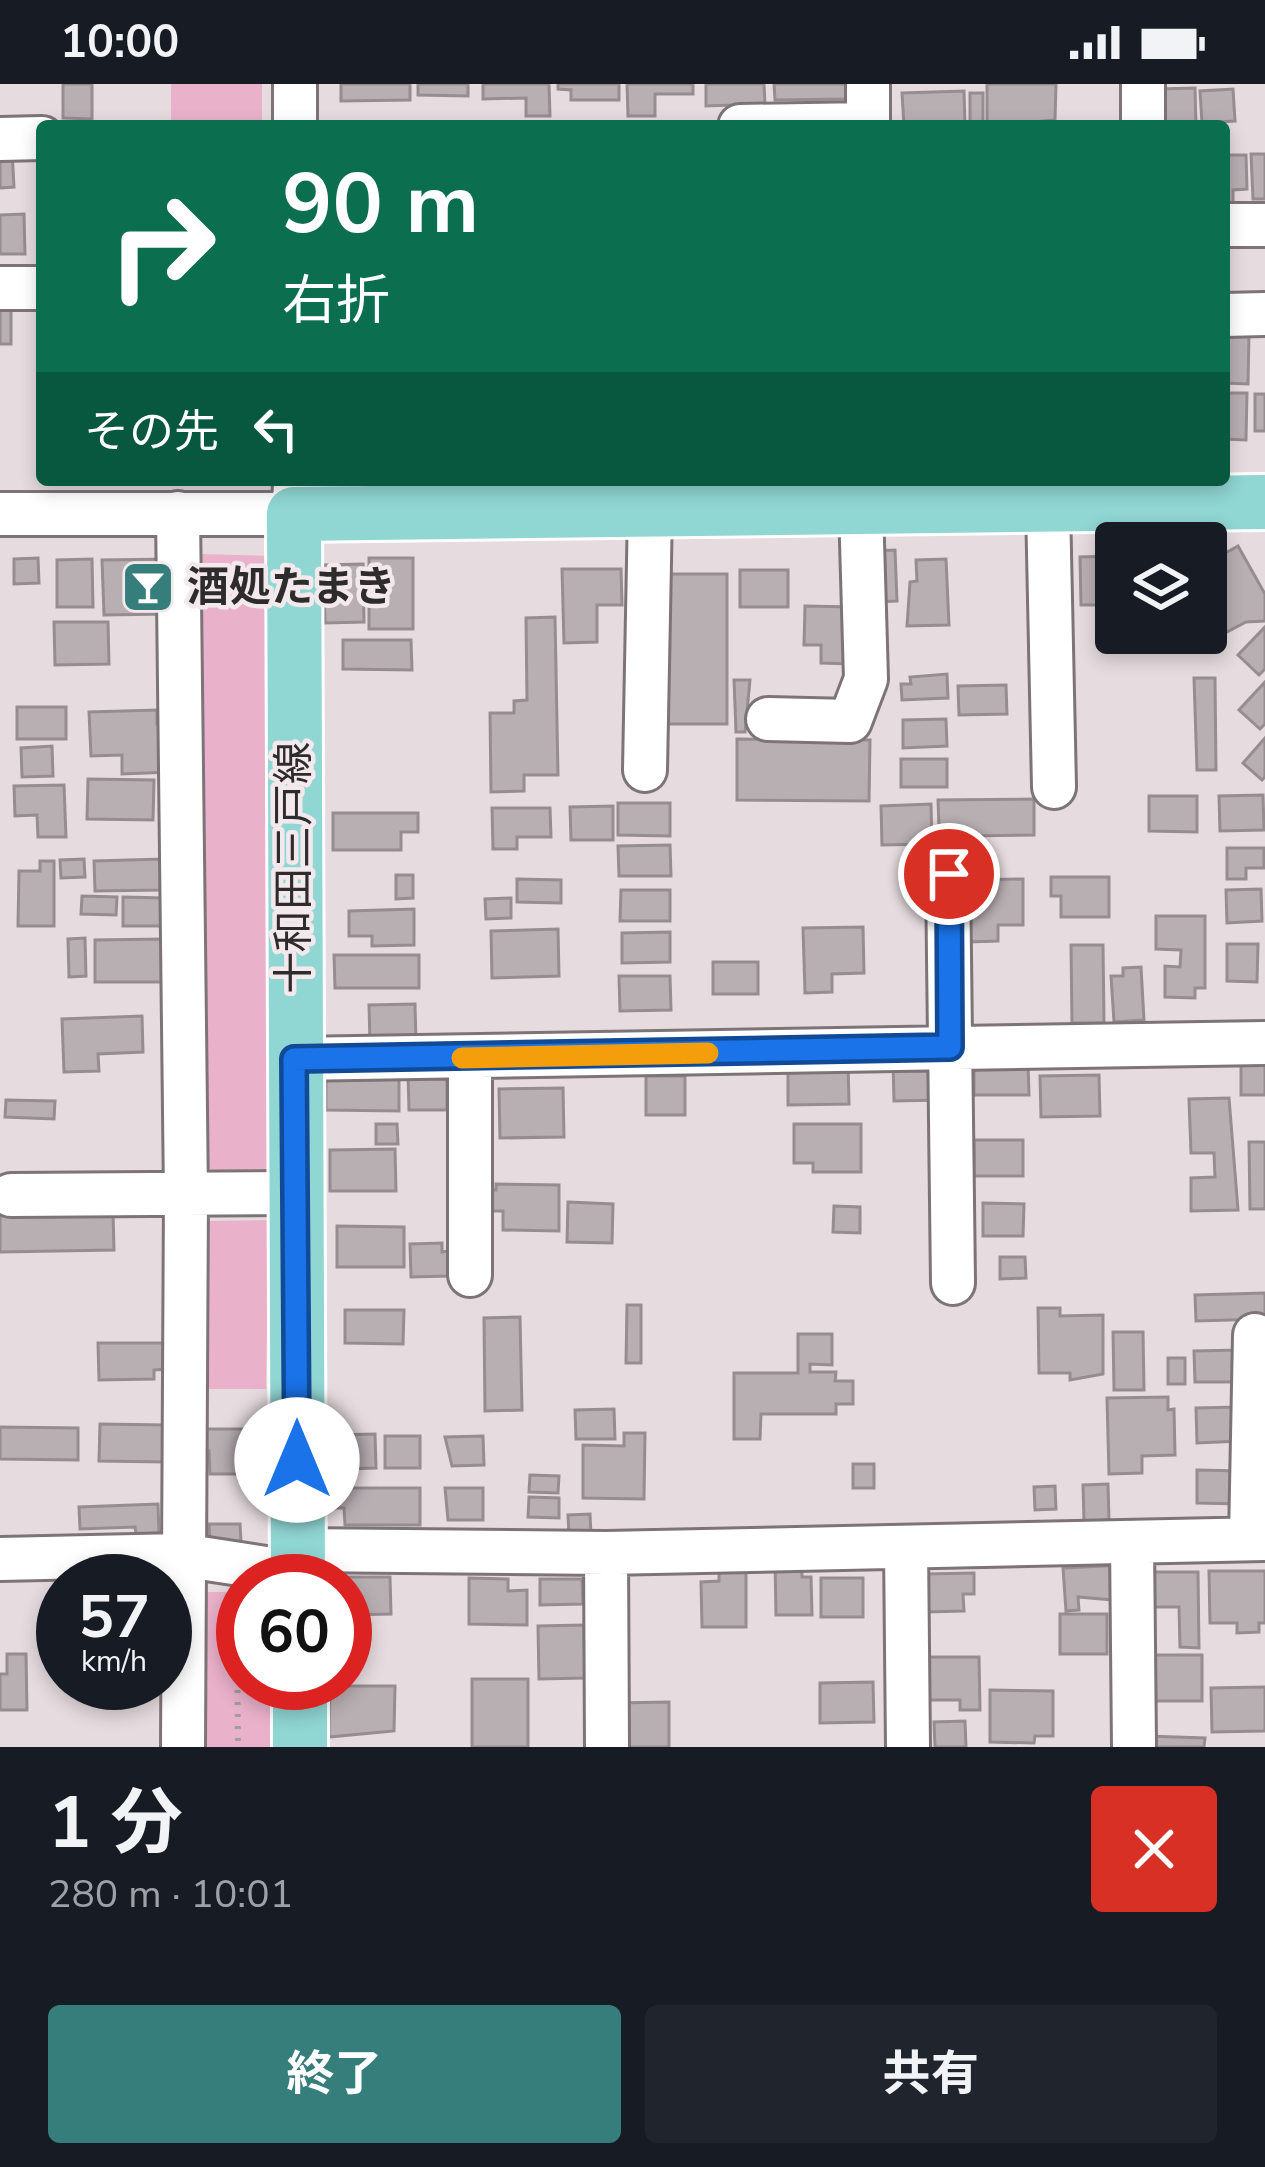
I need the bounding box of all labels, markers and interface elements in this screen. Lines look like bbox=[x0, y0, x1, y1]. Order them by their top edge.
text: 10:00 bbox=[60, 12, 179, 73]
text: 90 m bbox=[282, 147, 479, 262]
icon: right bbox=[84, 168, 240, 324]
text: 右折 bbox=[282, 264, 390, 338]
icon: left bbox=[243, 396, 309, 462]
text: その先 bbox=[84, 402, 219, 463]
map controls bbox=[1095, 522, 1227, 654]
button: layers bbox=[1095, 522, 1227, 654]
bar icon: 酒処たまき bbox=[120, 559, 176, 615]
place label: 酒処たまき bbox=[187, 559, 396, 616]
street label: 十和田三戸線 bbox=[266, 742, 323, 994]
pin bbox=[898, 823, 1000, 925]
icon: arrive bbox=[916, 841, 982, 907]
position arrow bbox=[234, 1397, 360, 1523]
speed limit sign: 60 bbox=[216, 1554, 372, 1710]
text: 57 bbox=[78, 1576, 150, 1658]
text: km/h bbox=[81, 1641, 147, 1682]
text: 1 分 bbox=[48, 1774, 183, 1872]
button: close bbox=[1091, 1786, 1217, 1912]
text: 280 m · 10:01 bbox=[48, 1868, 293, 1921]
button: 終了 bbox=[48, 2005, 621, 2143]
button: 共有 bbox=[645, 2005, 1217, 2143]

